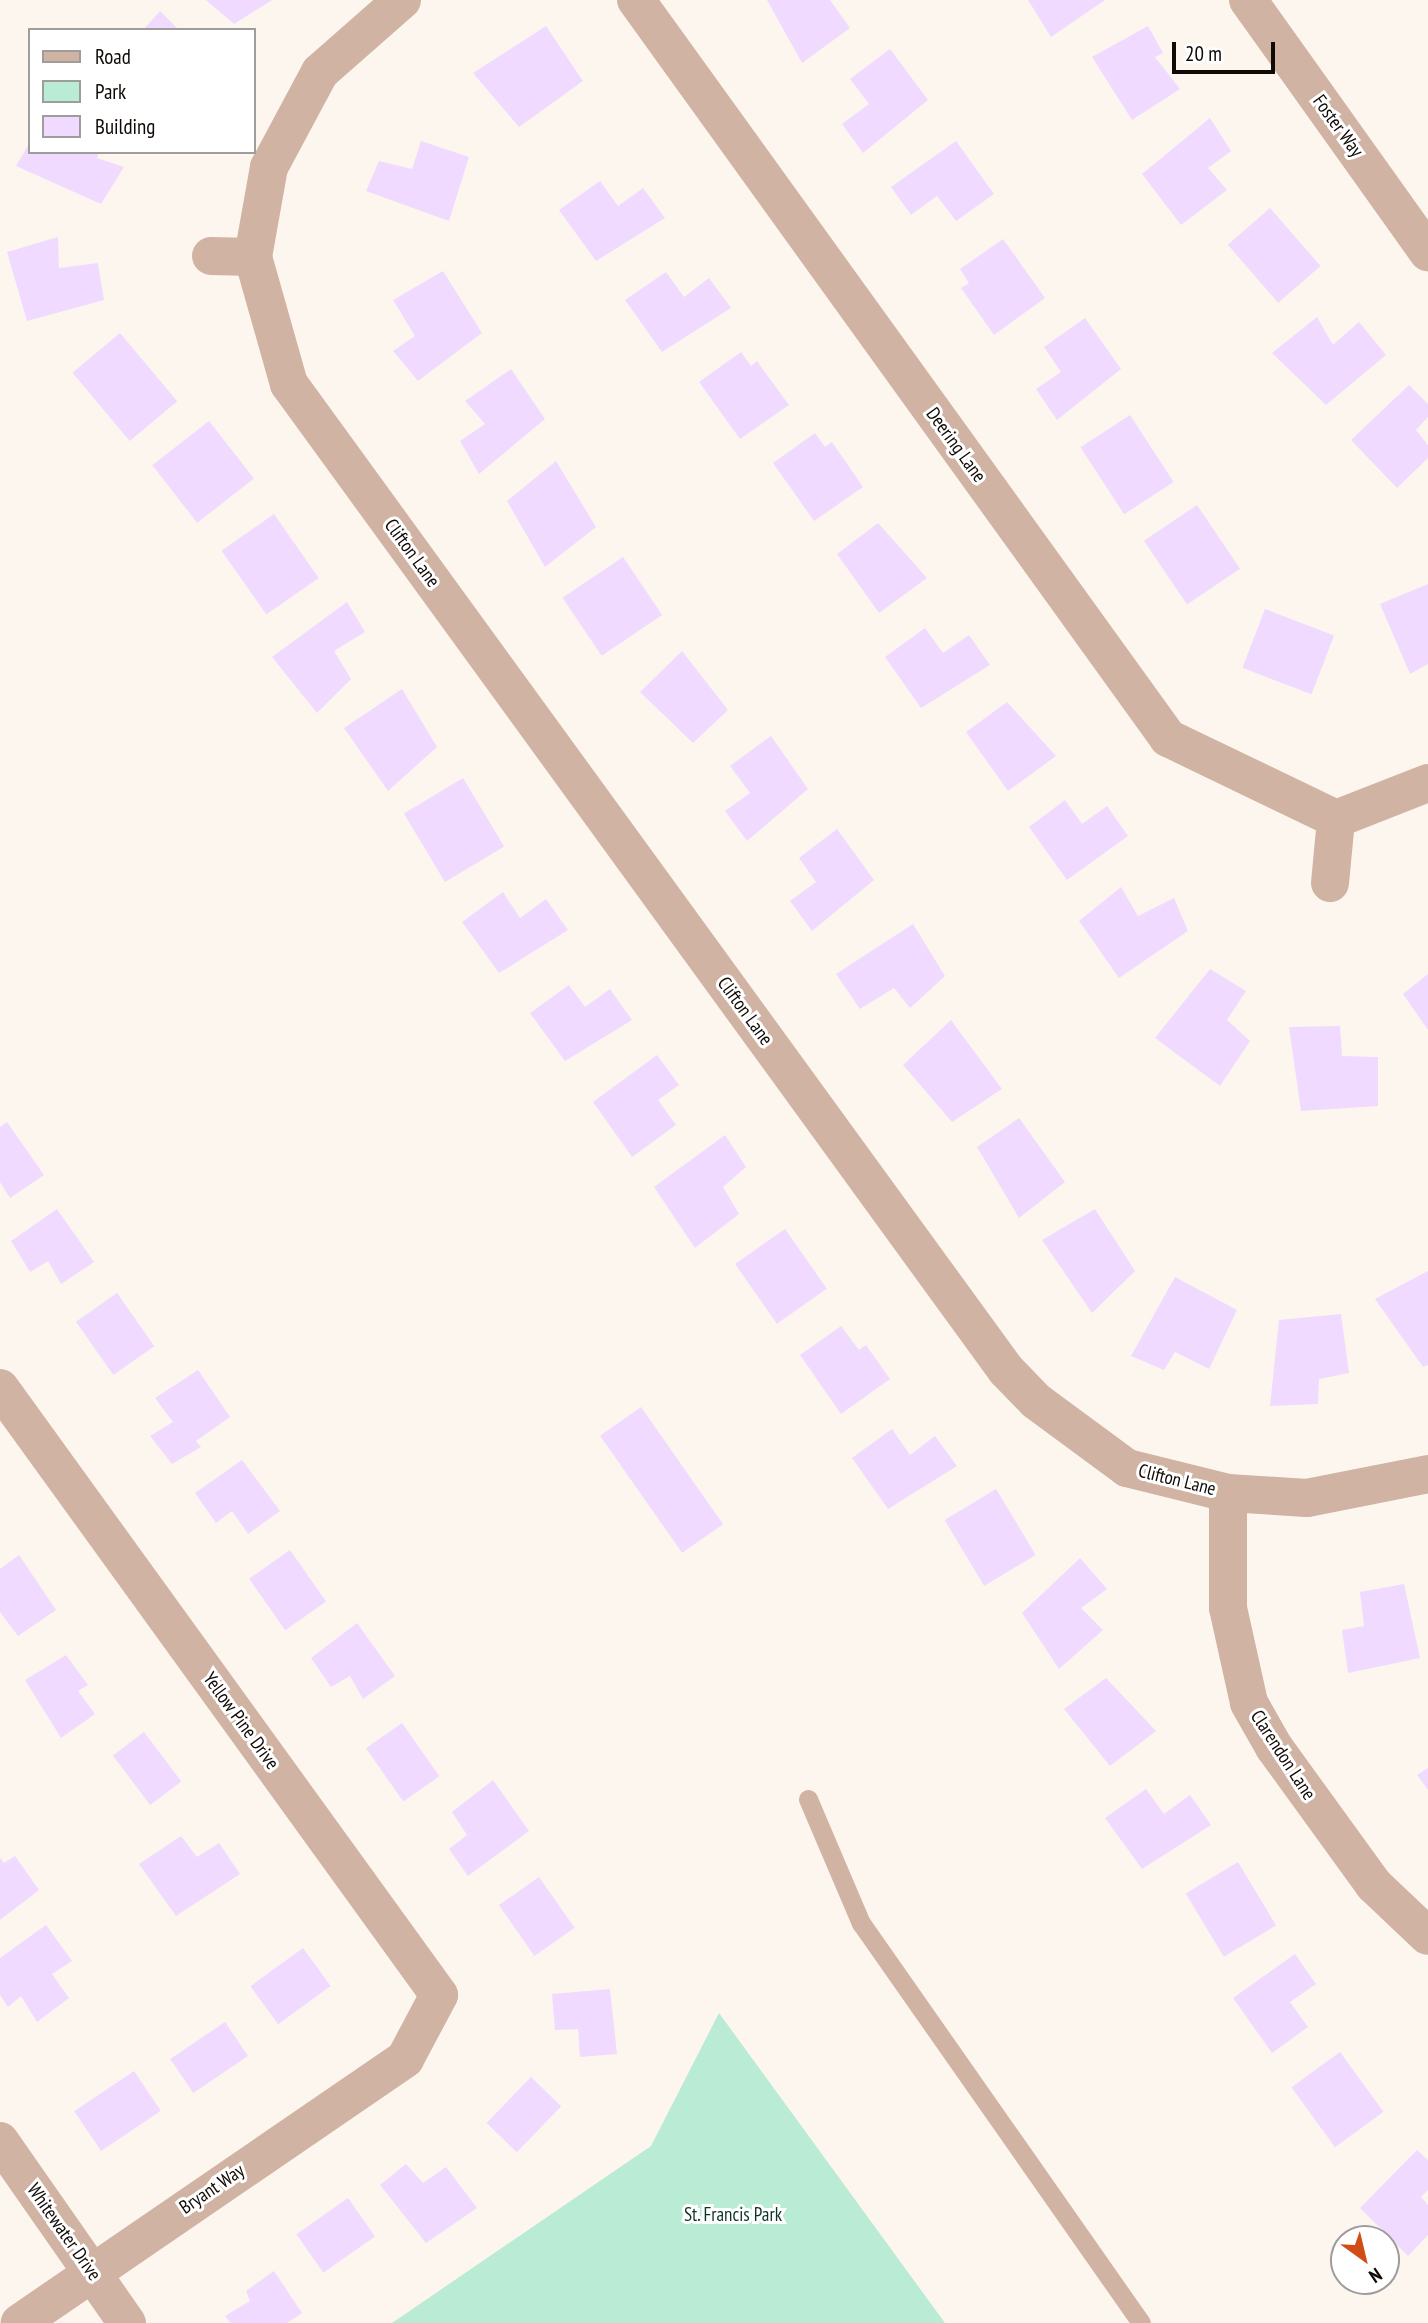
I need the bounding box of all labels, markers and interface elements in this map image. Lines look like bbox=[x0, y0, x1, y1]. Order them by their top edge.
legend bbox=[28, 28, 256, 154]
scale bar bbox=[1176, 28, 1279, 72]
text: 20 m bbox=[1185, 40, 1222, 67]
text: Road bbox=[95, 43, 131, 70]
text: Park bbox=[95, 78, 126, 105]
street label: Foster Way bbox=[1308, 90, 1368, 162]
text: Building bbox=[95, 113, 155, 140]
street label: Deering Lane bbox=[921, 403, 991, 487]
street label: Clifton Lane bbox=[380, 514, 444, 592]
street label: Clifton Lane bbox=[713, 972, 777, 1050]
street label: Clifton Lane bbox=[1136, 1459, 1218, 1501]
street label: Yellow Pine Drive bbox=[198, 1668, 284, 1774]
street label: Clarendon Lane bbox=[1246, 1706, 1320, 1804]
street label: Bryant Way bbox=[175, 2159, 249, 2219]
street label: Whitewater Drive bbox=[22, 2179, 106, 2285]
park label: St. Francis Park bbox=[683, 2204, 783, 2226]
north arrow bbox=[1330, 2225, 1400, 2295]
text: N bbox=[1365, 2263, 1387, 2289]

